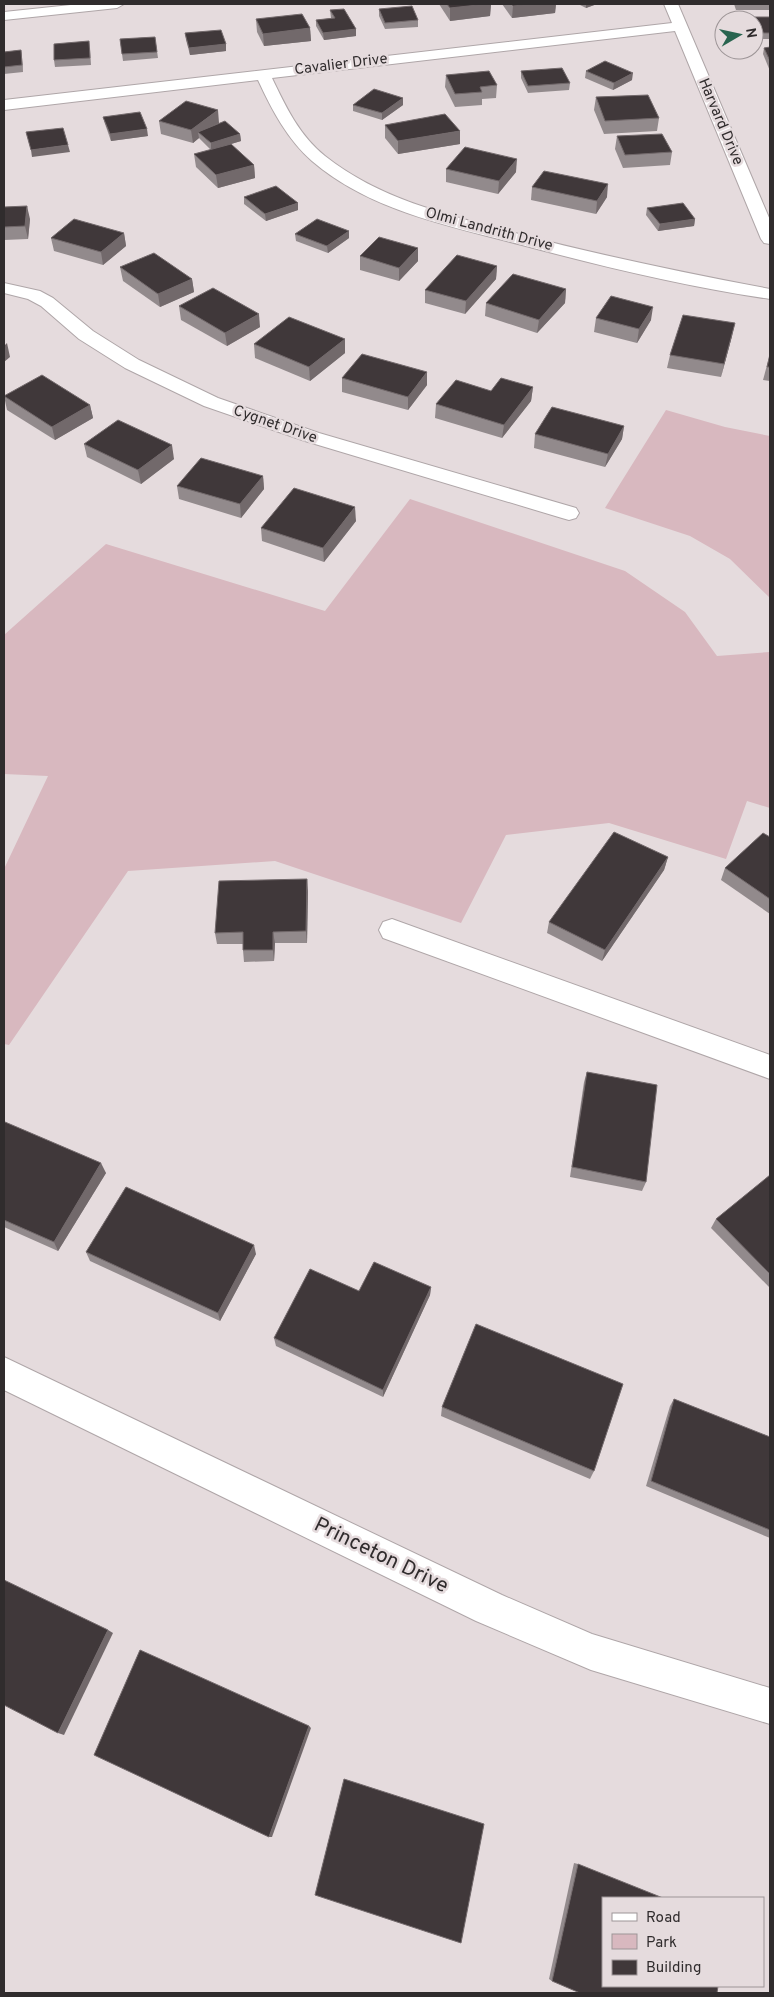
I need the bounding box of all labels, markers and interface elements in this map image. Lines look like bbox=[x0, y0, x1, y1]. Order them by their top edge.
north arrow bbox=[714, 10, 764, 60]
text: N bbox=[741, 27, 760, 40]
street label: Cavalier Drive bbox=[293, 50, 389, 80]
street label: Harvard Drive bbox=[693, 76, 747, 168]
street label: Olmi Landrith Drive bbox=[423, 204, 555, 256]
street label: Cygnet Drive bbox=[231, 402, 319, 448]
street label: Princeton Drive bbox=[309, 1512, 453, 1600]
legend bbox=[602, 1897, 764, 1987]
text: Road bbox=[646, 1909, 681, 1928]
text: Park bbox=[646, 1934, 677, 1953]
text: Building bbox=[646, 1959, 701, 1978]

